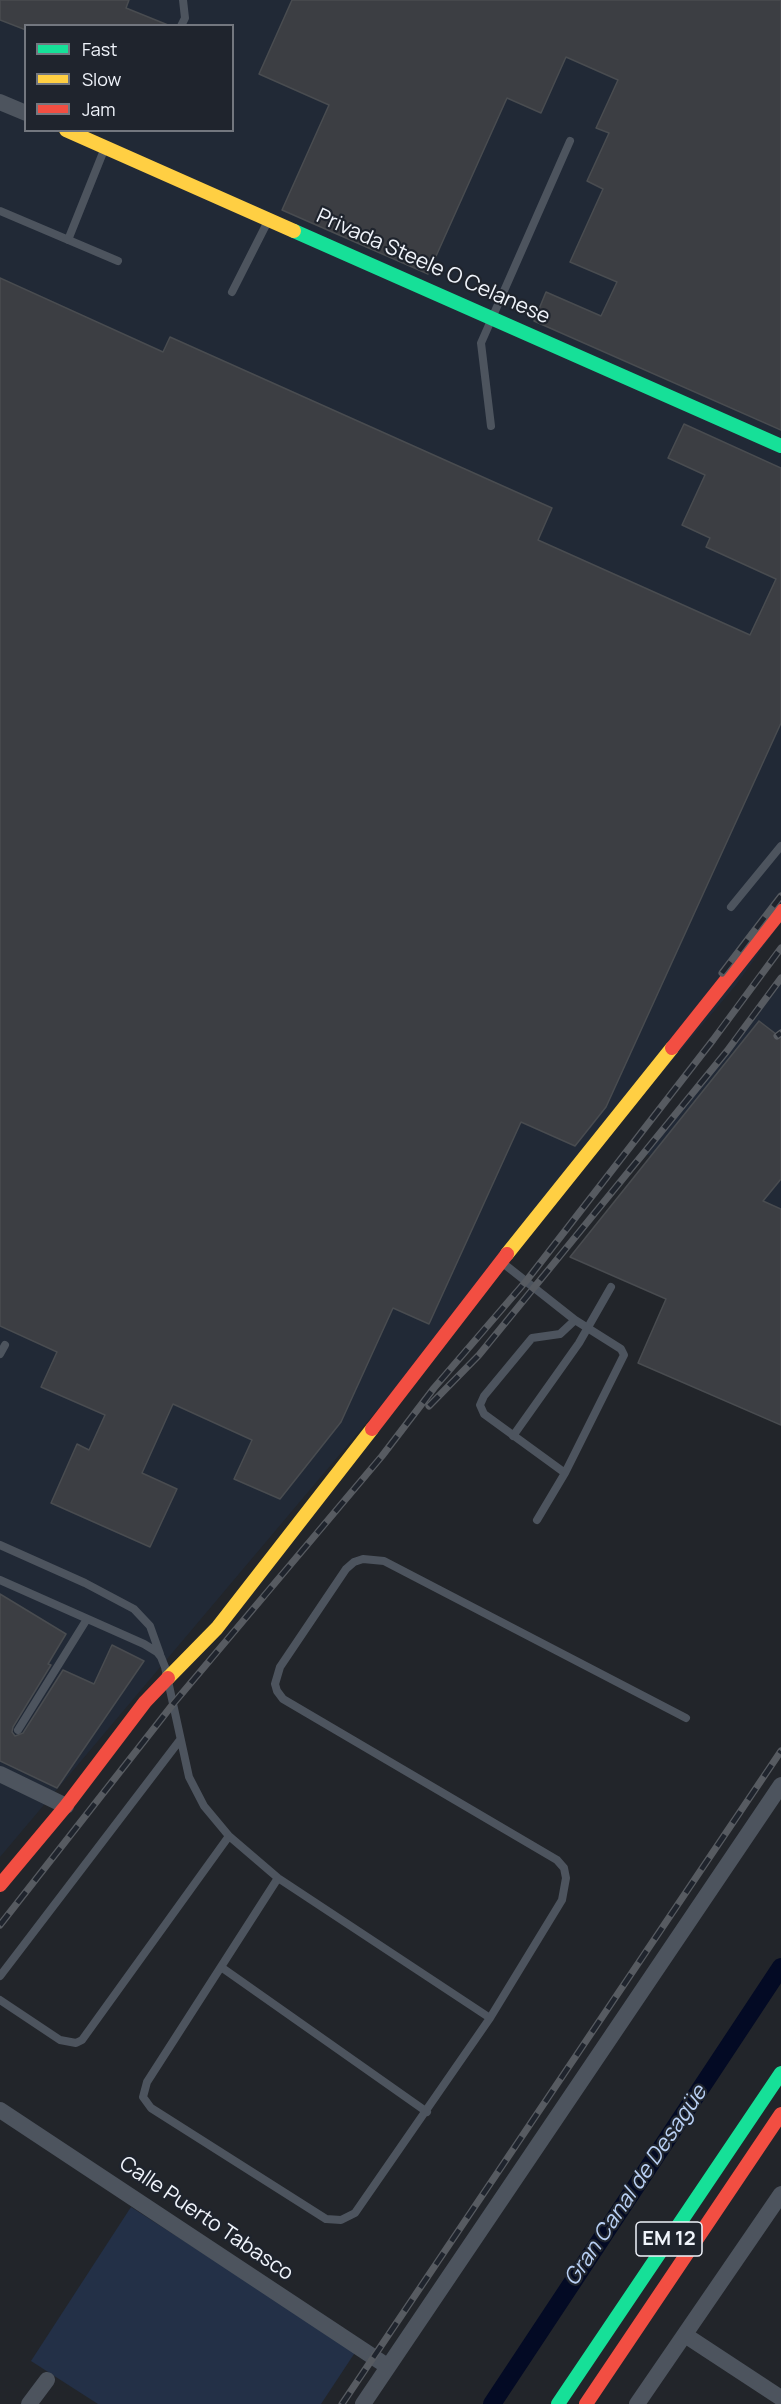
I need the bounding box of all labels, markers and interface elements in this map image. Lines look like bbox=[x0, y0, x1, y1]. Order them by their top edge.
legend bbox=[24, 24, 234, 132]
text: Fast bbox=[82, 37, 117, 61]
text: Slow bbox=[82, 67, 121, 91]
text: Jam bbox=[82, 97, 116, 121]
street label: Privada Steele O Celanese bbox=[312, 204, 554, 330]
water label: Gran Canal de Desagüe bbox=[559, 2081, 713, 2291]
street label: Calle Puerto Tabasco bbox=[114, 2151, 298, 2287]
road number: EM 12 bbox=[636, 2222, 702, 2256]

